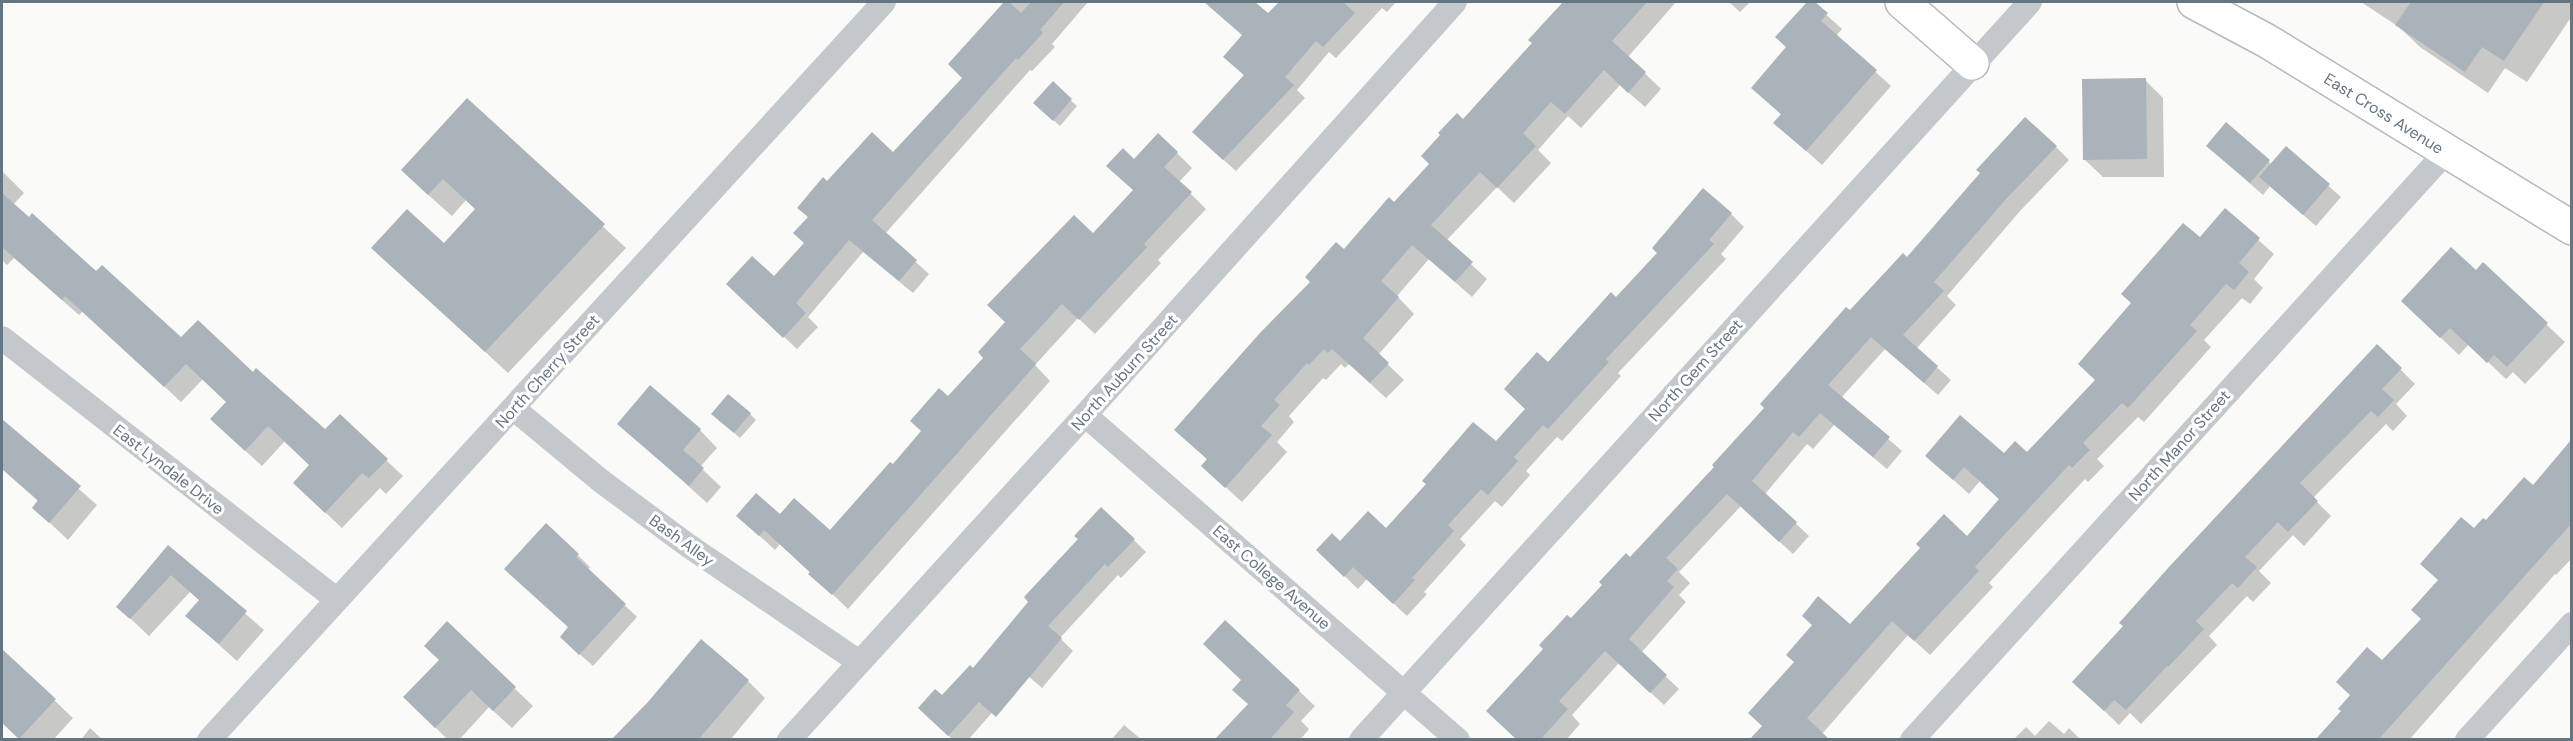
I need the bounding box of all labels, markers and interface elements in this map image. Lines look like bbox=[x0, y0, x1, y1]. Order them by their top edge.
street label: East Cross Avenue bbox=[2320, 68, 2447, 159]
street label: North Cherry Street bbox=[491, 310, 604, 433]
street label: North Auburn Street bbox=[1066, 310, 1182, 435]
street label: North Gem Street bbox=[1644, 315, 1747, 426]
street label: North Manor Street bbox=[2124, 385, 2235, 505]
street label: East Lyndale Drive bbox=[109, 420, 228, 519]
street label: Bash Alley bbox=[645, 510, 718, 571]
street label: East College Avenue bbox=[1208, 520, 1335, 634]

